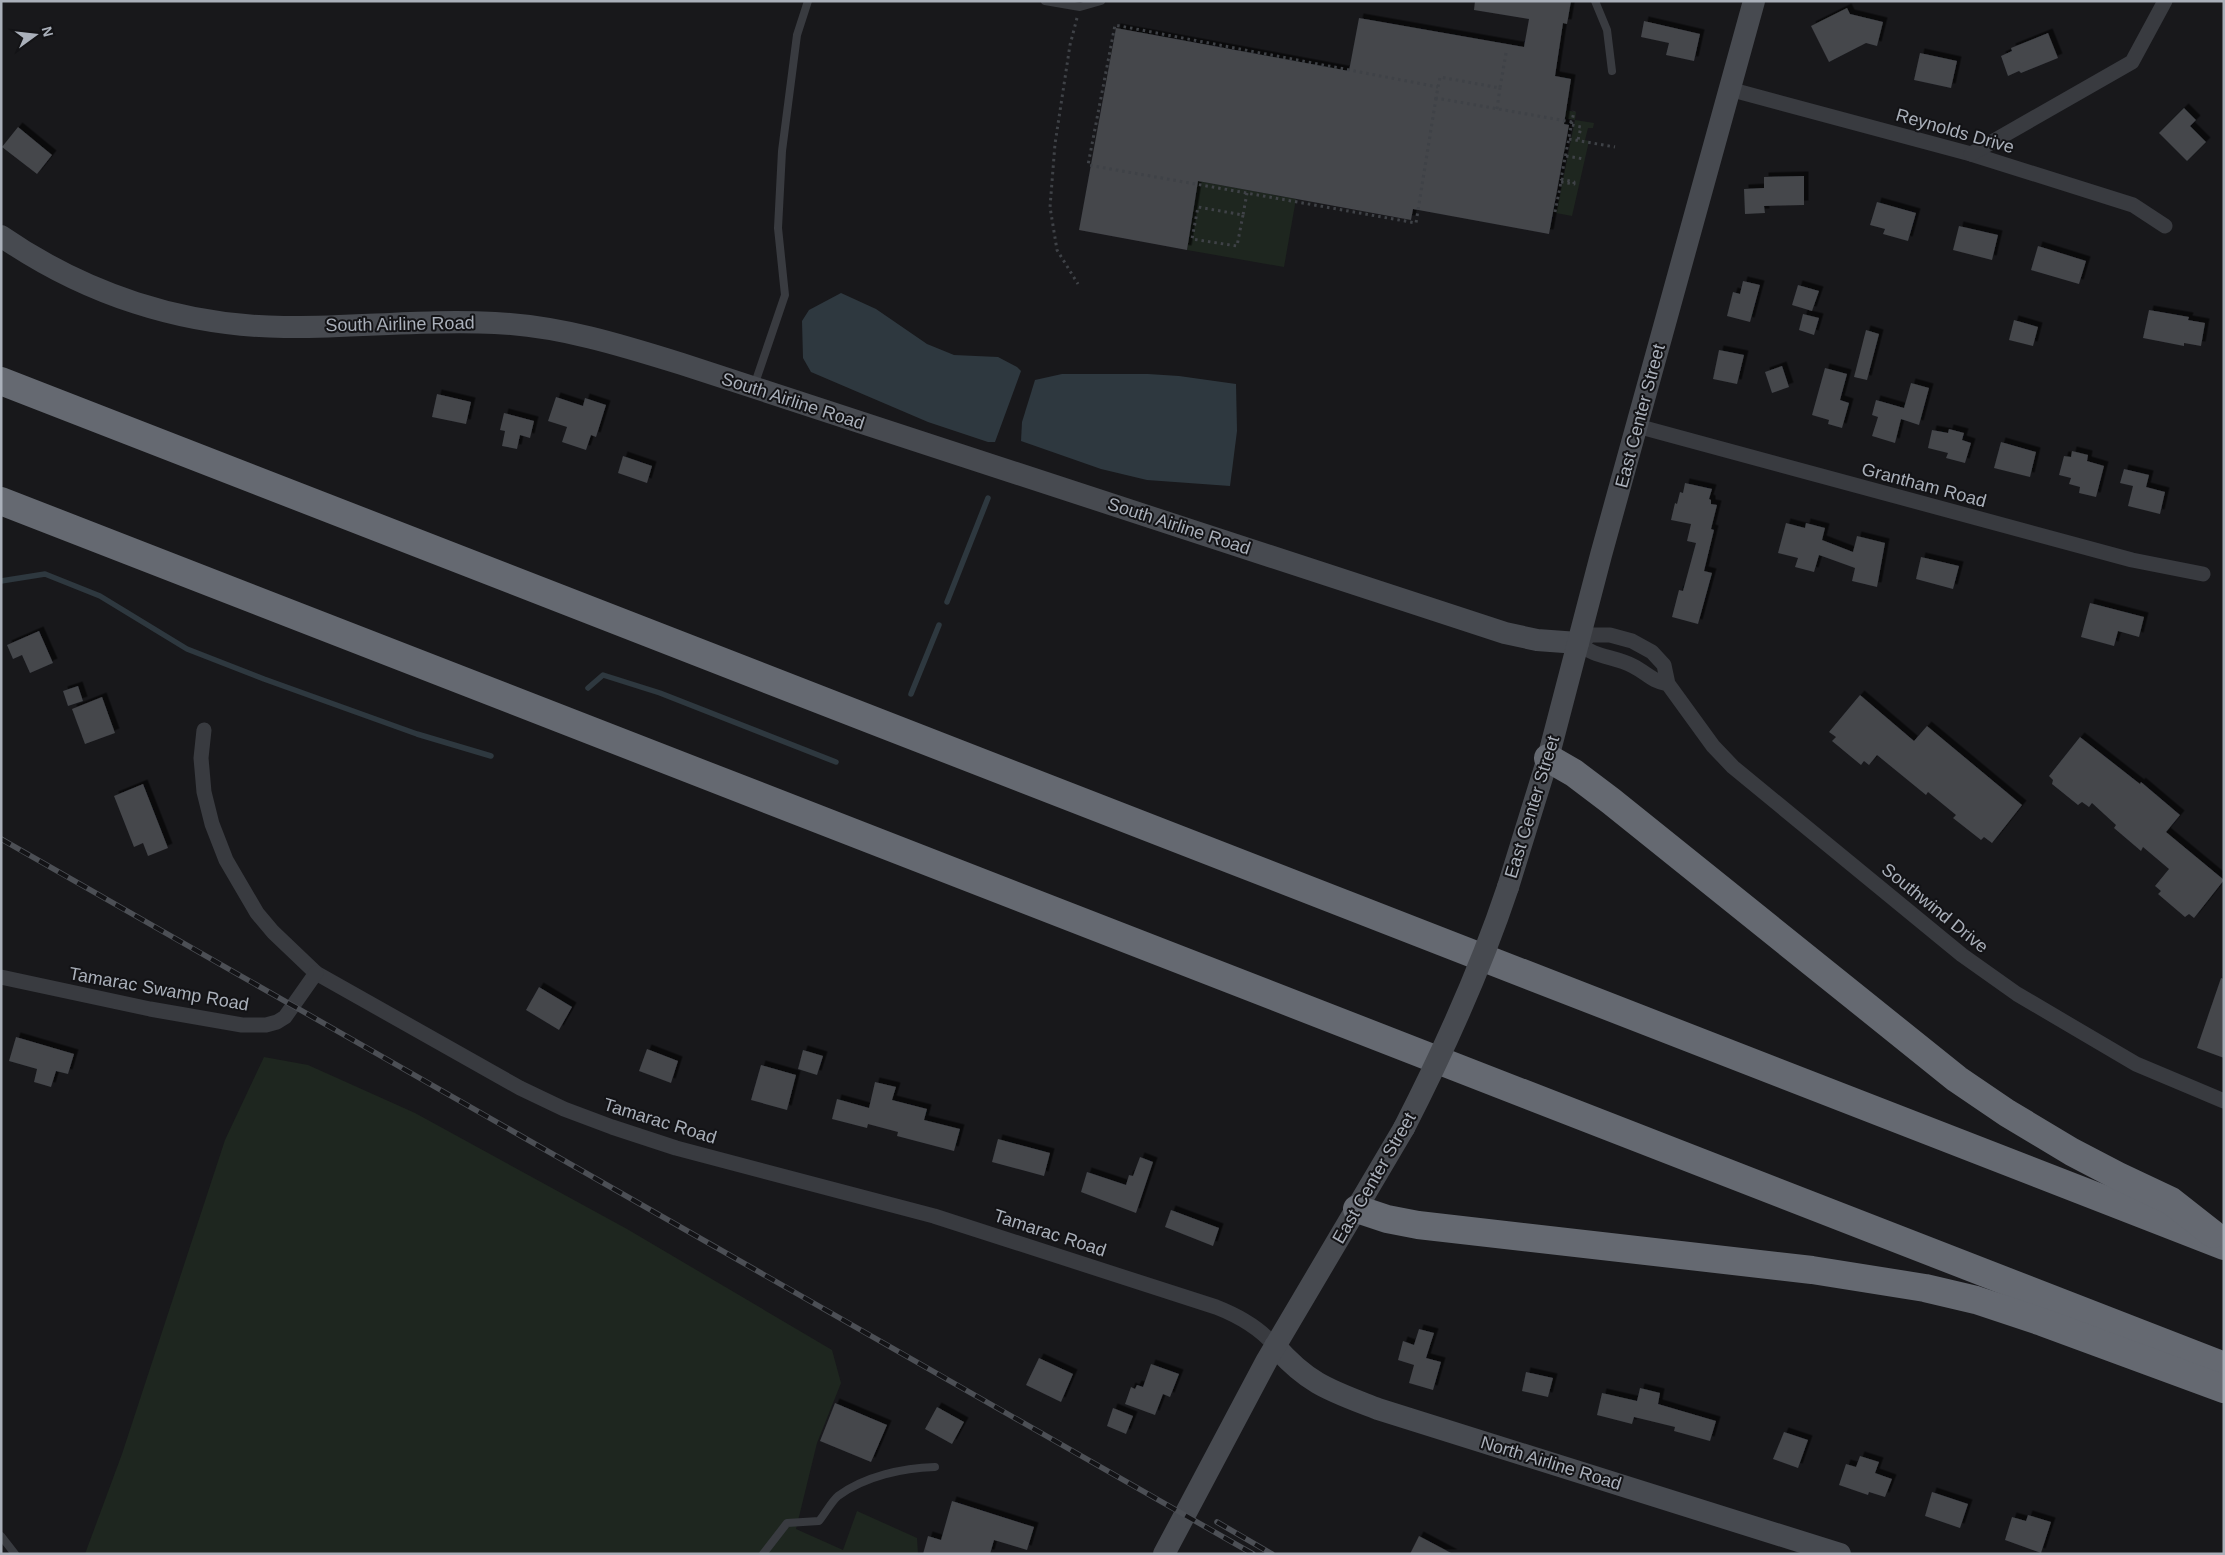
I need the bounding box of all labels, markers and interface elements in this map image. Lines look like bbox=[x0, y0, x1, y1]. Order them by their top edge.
north arrow bbox=[10, 10, 60, 60]
text: N bbox=[39, 25, 57, 39]
street label: Reynolds Drive bbox=[1894, 105, 2016, 157]
street label: South Airline Road bbox=[325, 313, 475, 335]
street label: East Center Street bbox=[1611, 342, 1669, 490]
street label: South Airline Road bbox=[719, 368, 867, 434]
street label: Grantham Road bbox=[1860, 459, 1988, 511]
street label: South Airline Road bbox=[1105, 493, 1253, 559]
street label: East Center Street bbox=[1501, 733, 1563, 881]
street label: Southwind Drive bbox=[1878, 859, 1992, 957]
street label: Tamarac Swamp Road bbox=[68, 963, 250, 1015]
street label: Tamarac Road bbox=[601, 1094, 719, 1148]
street label: East Center Street bbox=[1328, 1109, 1420, 1247]
street label: Tamarac Road bbox=[991, 1205, 1109, 1261]
street label: North Airline Road bbox=[1478, 1432, 1624, 1494]

